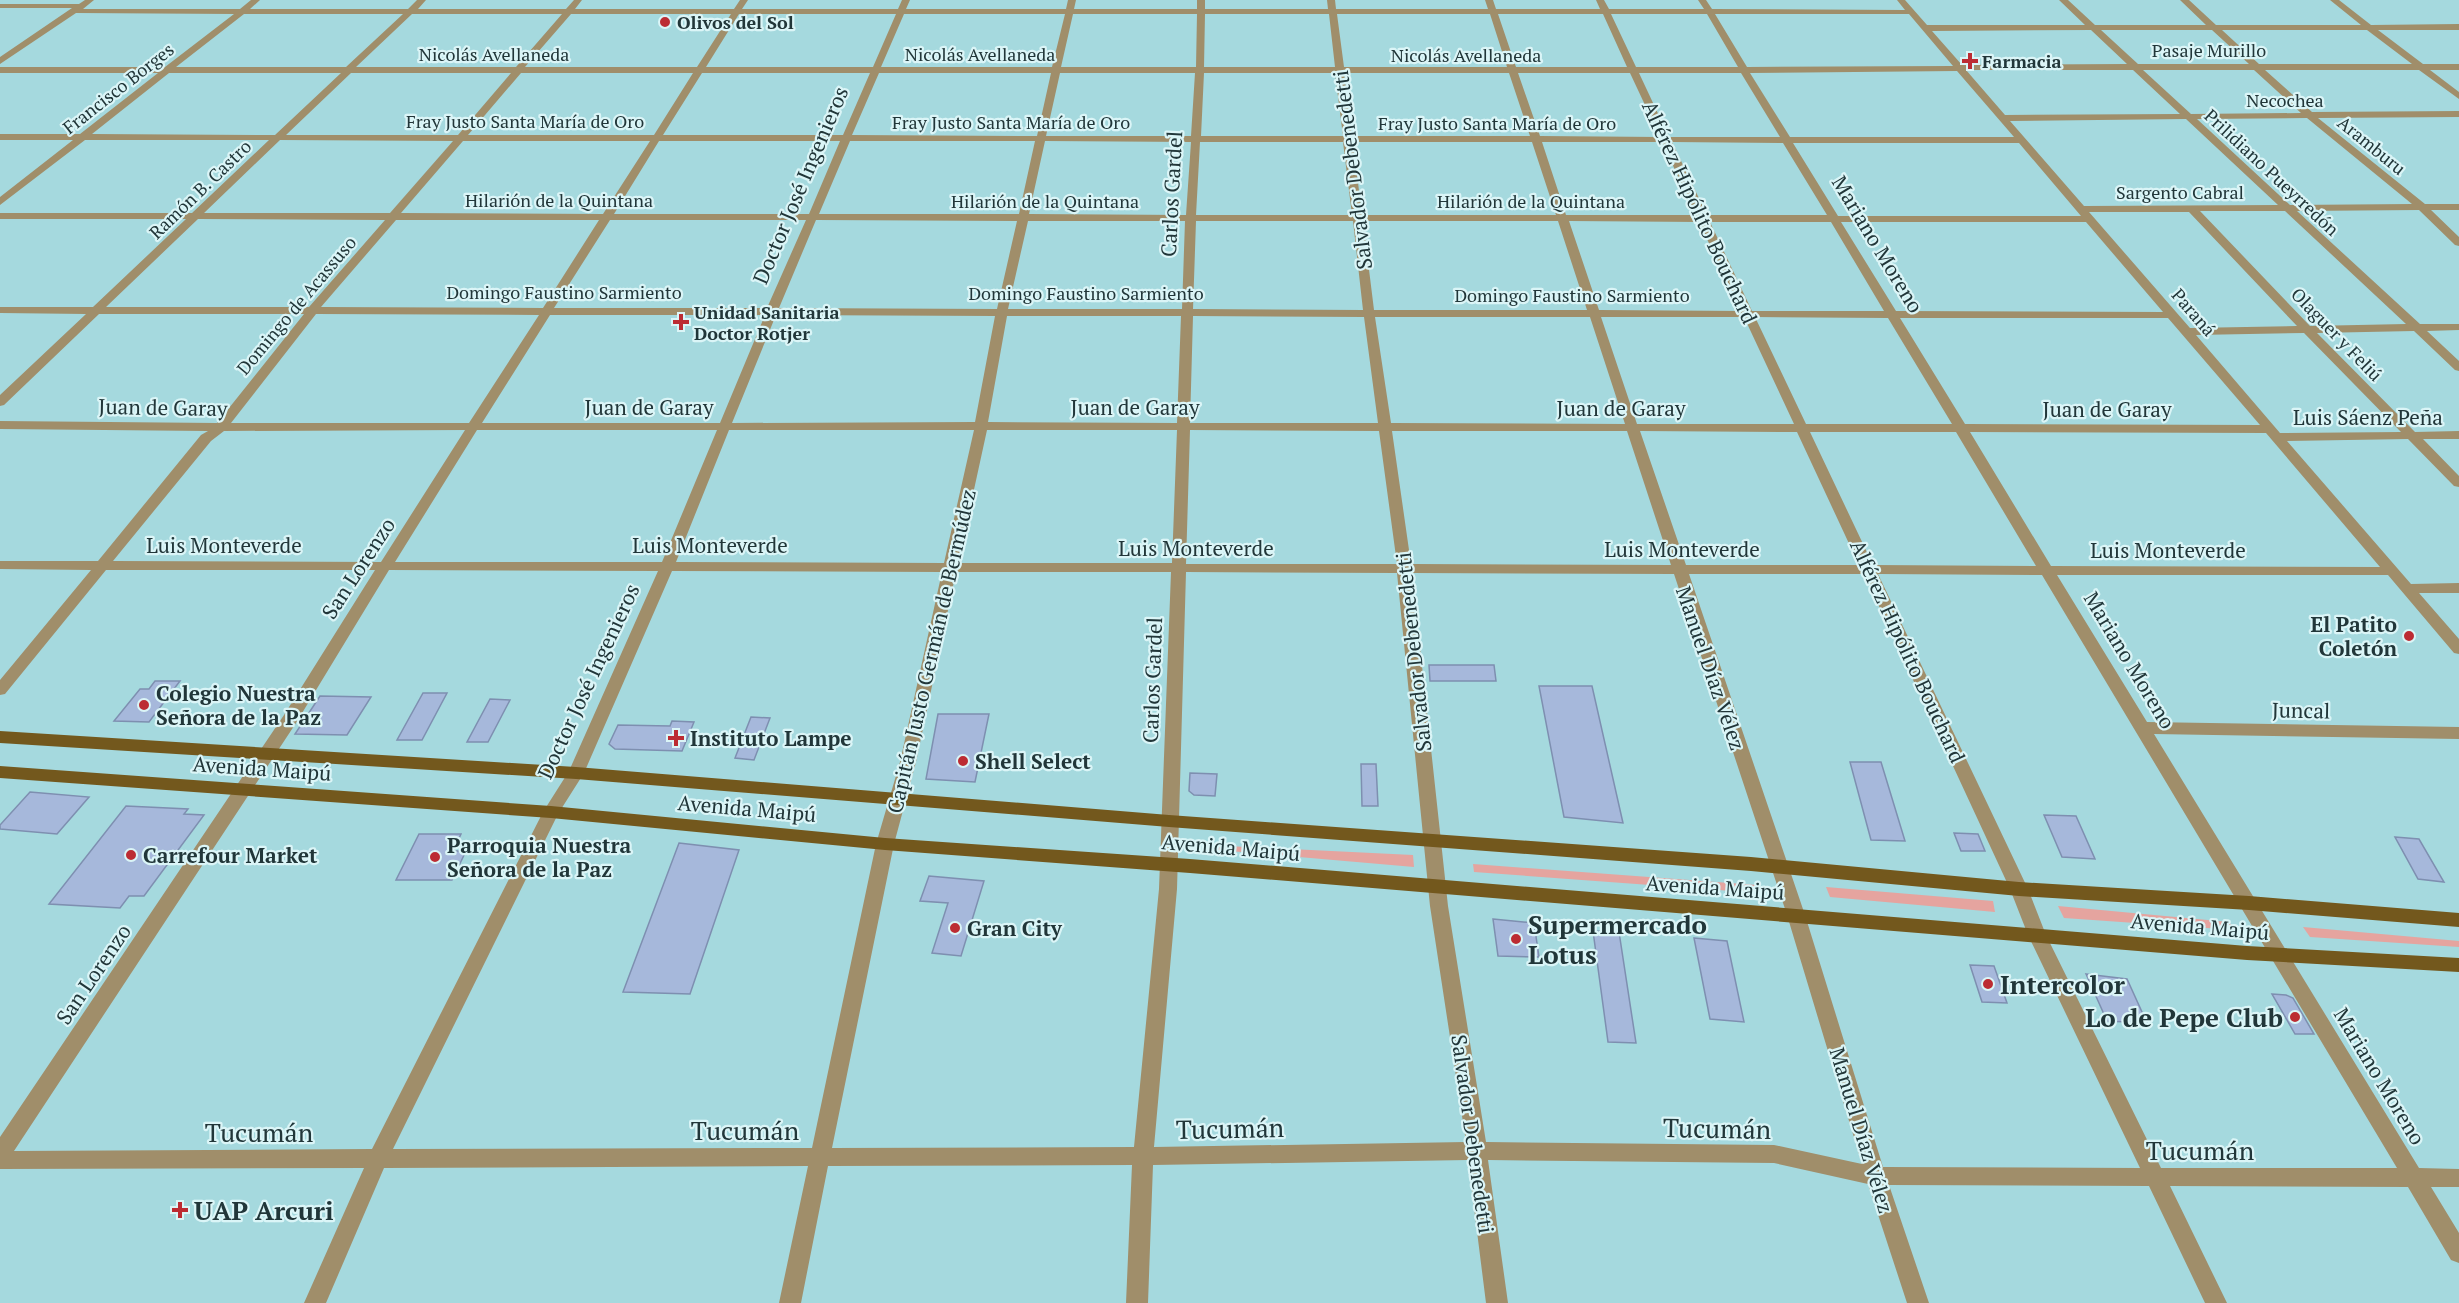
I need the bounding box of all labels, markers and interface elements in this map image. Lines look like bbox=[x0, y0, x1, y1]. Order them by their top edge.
place label: Olivos del Sol bbox=[677, 10, 794, 34]
marker: Olivos del Sol bbox=[658, 15, 672, 29]
street label: Francisco Borges bbox=[58, 37, 178, 139]
street label: Pasaje Murillo bbox=[2152, 38, 2266, 62]
street label: Nicolás Avellaneda bbox=[419, 42, 569, 66]
street label: Nicolás Avellaneda bbox=[905, 42, 1055, 66]
street label: Nicolás Avellaneda bbox=[1391, 43, 1541, 67]
place label: Farmacia bbox=[1982, 49, 2062, 73]
marker: Farmacia bbox=[1963, 54, 1977, 68]
street label: Salvador Debenedetti bbox=[1326, 69, 1378, 271]
street label: Doctor José Ingenieros bbox=[746, 82, 854, 288]
street label: Necochea bbox=[2246, 88, 2324, 112]
street label: Alférez Hipólito Bouchard bbox=[1636, 96, 1764, 328]
street label: Prilidiano Pueyrredón bbox=[2200, 103, 2345, 241]
street label: Fray Justo Santa María de Oro bbox=[406, 109, 644, 133]
street label: Fray Justo Santa María de Oro bbox=[892, 110, 1130, 134]
street label: Aramburu bbox=[2333, 110, 2411, 180]
street label: Fray Justo Santa María de Oro bbox=[1378, 111, 1616, 135]
street label: Carlos Gardel bbox=[1154, 130, 1188, 258]
street label: Ramón B. Castro bbox=[144, 134, 256, 244]
street label: Mariano Moreno bbox=[1826, 170, 1930, 318]
street label: Sargento Cabral bbox=[2116, 180, 2244, 204]
street label: Hilarión de la Quintana bbox=[465, 188, 653, 212]
street label: Hilarión de la Quintana bbox=[951, 189, 1139, 213]
street label: Hilarión de la Quintana bbox=[1437, 189, 1625, 213]
street label: Domingo de Acassuso bbox=[231, 231, 361, 379]
street label: Domingo Faustino Sarmiento bbox=[446, 280, 682, 304]
street label: Domingo Faustino Sarmiento bbox=[968, 281, 1204, 305]
street label: Olaguer y Feliú bbox=[2286, 282, 2388, 386]
street label: Domingo Faustino Sarmiento bbox=[1454, 283, 1690, 307]
street label: Paraná bbox=[2167, 283, 2221, 341]
place label: Unidad Sanitaria Doctor Rotjer bbox=[694, 300, 840, 345]
marker: Unidad Sanitaria Doctor Rotjer bbox=[672, 313, 690, 331]
street label: Juan de Garay bbox=[98, 392, 228, 422]
street label: Juan de Garay bbox=[584, 393, 714, 421]
street label: Juan de Garay bbox=[1070, 393, 1200, 421]
street label: Juan de Garay bbox=[1556, 394, 1686, 422]
street label: Juan de Garay bbox=[2042, 395, 2172, 423]
street label: Luis Sáenz Peña bbox=[2293, 403, 2443, 431]
street label: Capitán Justo Germán de Bermúdez bbox=[880, 486, 982, 816]
street label: San Lorenzo bbox=[315, 512, 401, 624]
street label: Luis Monteverde bbox=[146, 531, 302, 559]
street label: Luis Monteverde bbox=[632, 531, 788, 559]
street label: Luis Monteverde bbox=[1118, 534, 1274, 562]
street label: Luis Monteverde bbox=[1604, 535, 1760, 563]
street label: Alférez Hipólito Bouchard bbox=[1844, 535, 1972, 767]
street label: Luis Monteverde bbox=[2090, 536, 2246, 564]
street label: Salvador Debenedetti bbox=[1389, 551, 1437, 753]
street label: Doctor José Ingenieros bbox=[531, 579, 645, 783]
street label: Manuel Díaz Vélez bbox=[1670, 582, 1752, 754]
street label: Mariano Moreno bbox=[2078, 586, 2182, 734]
place label: El Patito Coletón bbox=[2310, 610, 2397, 662]
street label: Carlos Gardel bbox=[1136, 617, 1168, 743]
marker: El Patito Coletón bbox=[2402, 629, 2416, 643]
place label: Colegio Nuestra Señora de la Paz bbox=[156, 679, 321, 731]
street label: Juncal bbox=[2272, 695, 2330, 725]
marker: Colegio Nuestra Señora de la Paz bbox=[137, 698, 151, 712]
place label: Instituto Lampe bbox=[690, 724, 852, 752]
marker: Instituto Lampe bbox=[667, 729, 685, 747]
place label: Shell Select bbox=[975, 747, 1091, 775]
street label: Avenida Maipú bbox=[192, 749, 332, 787]
marker: Shell Select bbox=[956, 754, 970, 768]
street label: Avenida Maipú bbox=[677, 788, 817, 828]
street label: Avenida Maipú bbox=[1161, 827, 1301, 867]
place label: Parroquia Nuestra Señora de la Paz bbox=[447, 831, 632, 883]
place label: Carrefour Market bbox=[143, 841, 318, 869]
marker: Carrefour Market bbox=[124, 848, 138, 862]
marker: Parroquia Nuestra Señora de la Paz bbox=[428, 850, 442, 864]
street label: Avenida Maipú bbox=[1645, 868, 1785, 906]
street label: Avenida Maipú bbox=[2130, 906, 2270, 946]
place label: Supermercado Lotus bbox=[1528, 907, 1707, 971]
place label: Gran City bbox=[967, 914, 1063, 942]
street label: San Lorenzo bbox=[49, 918, 137, 1030]
marker: Gran City bbox=[948, 921, 962, 935]
marker: Supermercado Lotus bbox=[1509, 932, 1523, 946]
place label: Intercolor bbox=[2000, 967, 2126, 1001]
marker: Intercolor bbox=[1981, 977, 1995, 991]
place label: Lo de Pepe Club bbox=[2085, 1000, 2283, 1034]
street label: Mariano Moreno bbox=[2328, 1002, 2432, 1150]
marker: Lo de Pepe Club bbox=[2288, 1010, 2302, 1024]
street label: Salvador Debenedetti bbox=[1445, 1033, 1501, 1235]
street label: Manuel Díaz Vélez bbox=[1823, 1044, 1901, 1216]
street label: Tucumán bbox=[1176, 1110, 1284, 1146]
street label: Tucumán bbox=[1663, 1110, 1771, 1146]
street label: Tucumán bbox=[691, 1113, 799, 1147]
street label: Tucumán bbox=[205, 1115, 313, 1149]
street label: Tucumán bbox=[2146, 1133, 2254, 1167]
place label: UAP Arcuri bbox=[194, 1193, 334, 1227]
marker: UAP Arcuri bbox=[171, 1201, 189, 1219]

